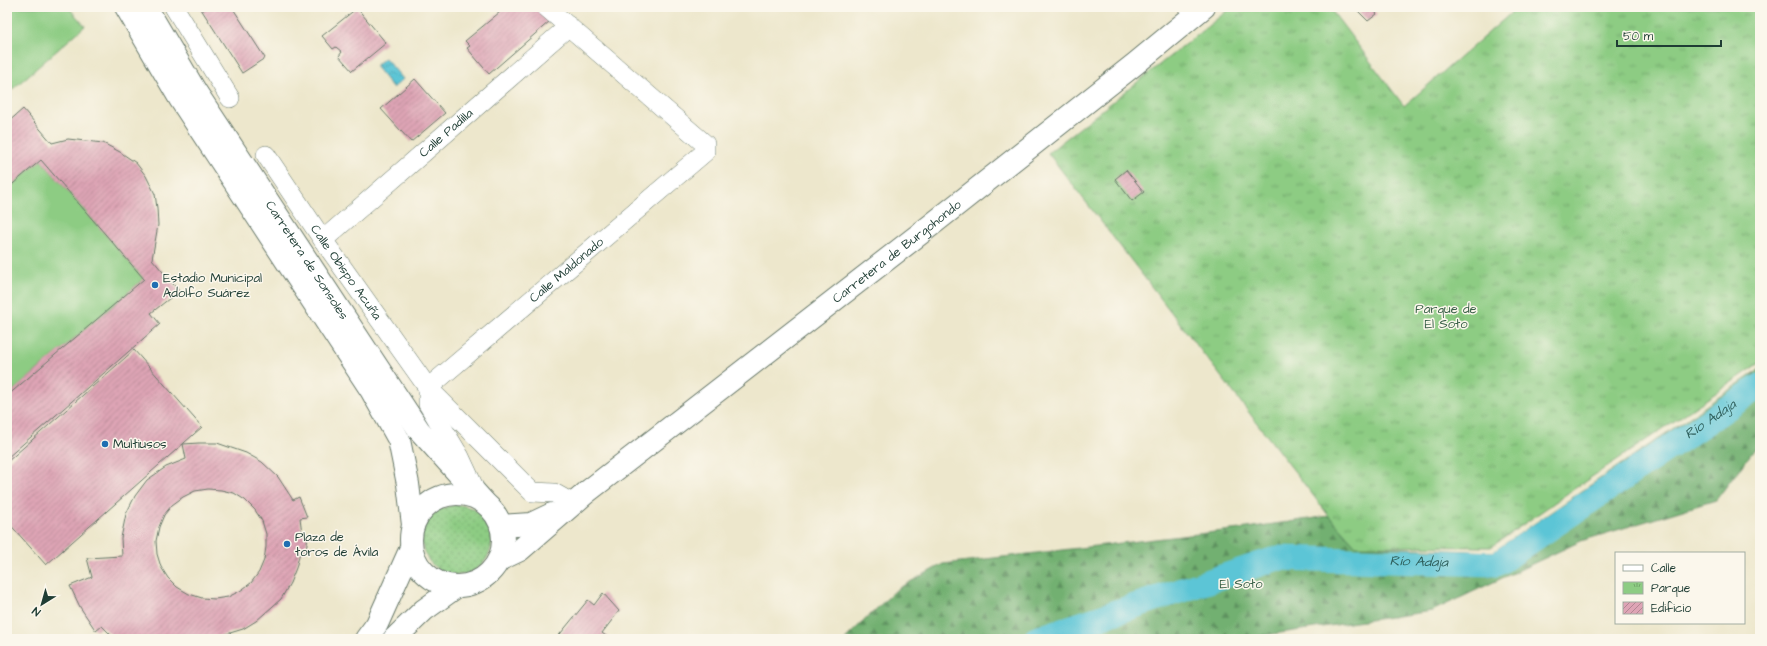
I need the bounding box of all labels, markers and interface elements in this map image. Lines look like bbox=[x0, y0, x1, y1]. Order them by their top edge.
scale bar bbox=[1617, 22, 1721, 48]
text: 50 m bbox=[1623, 28, 1654, 45]
street label: Calle Padilla bbox=[415, 104, 477, 162]
street label: Carretera de Burgohondo bbox=[829, 195, 966, 307]
street label: Carretera de Sonsoles bbox=[261, 197, 353, 324]
street label: Calle Obispo Acuña bbox=[306, 221, 386, 324]
street label: Calle Maldonado bbox=[525, 233, 608, 307]
place label: Estadio Municipal Adolfo Suárez bbox=[163, 269, 262, 302]
marker: Estadio Municipal Adolfo Suárez bbox=[150, 280, 160, 290]
park label: Parque de El Soto bbox=[1415, 300, 1477, 333]
water label: Río Adaja bbox=[1681, 394, 1741, 444]
place label: Multiusos bbox=[113, 435, 167, 453]
marker: Multiusos bbox=[100, 439, 110, 449]
place label: Plaza de toros de Ávila bbox=[295, 528, 379, 561]
marker: Plaza de toros de Ávila bbox=[282, 539, 292, 549]
water label: Río Adaja bbox=[1389, 551, 1449, 573]
legend bbox=[1615, 552, 1745, 624]
text: Calle bbox=[1651, 560, 1676, 577]
park label: El Soto bbox=[1219, 575, 1263, 593]
text: Parque bbox=[1651, 580, 1691, 597]
north arrow bbox=[22, 584, 62, 624]
text: Edificio bbox=[1651, 600, 1691, 617]
text: N bbox=[29, 603, 44, 620]

